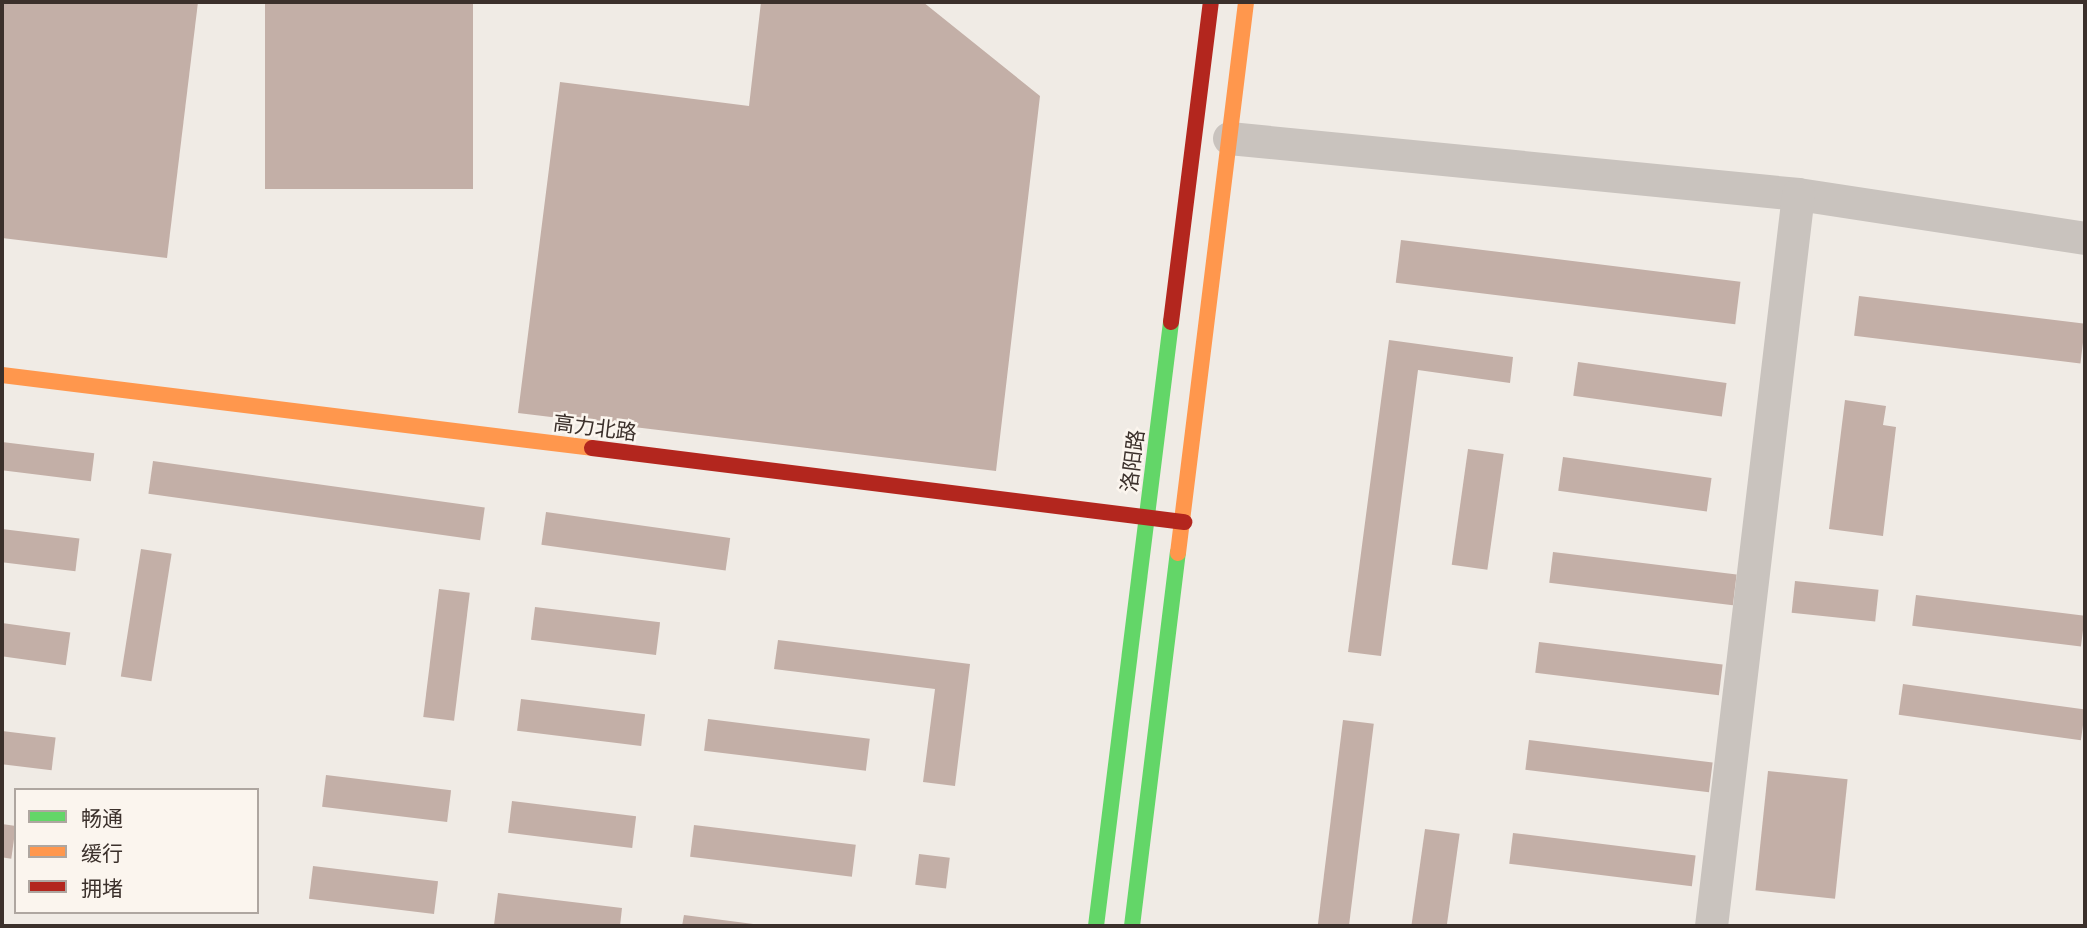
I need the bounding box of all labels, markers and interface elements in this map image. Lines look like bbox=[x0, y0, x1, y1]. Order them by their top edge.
street label: 高力北路 bbox=[552, 410, 638, 446]
street label: 洛阳路 bbox=[1117, 428, 1149, 494]
legend bbox=[14, 788, 259, 914]
text: 畅通 bbox=[81, 806, 123, 831]
text: 缓行 bbox=[81, 841, 123, 866]
text: 拥堵 bbox=[81, 876, 123, 901]

